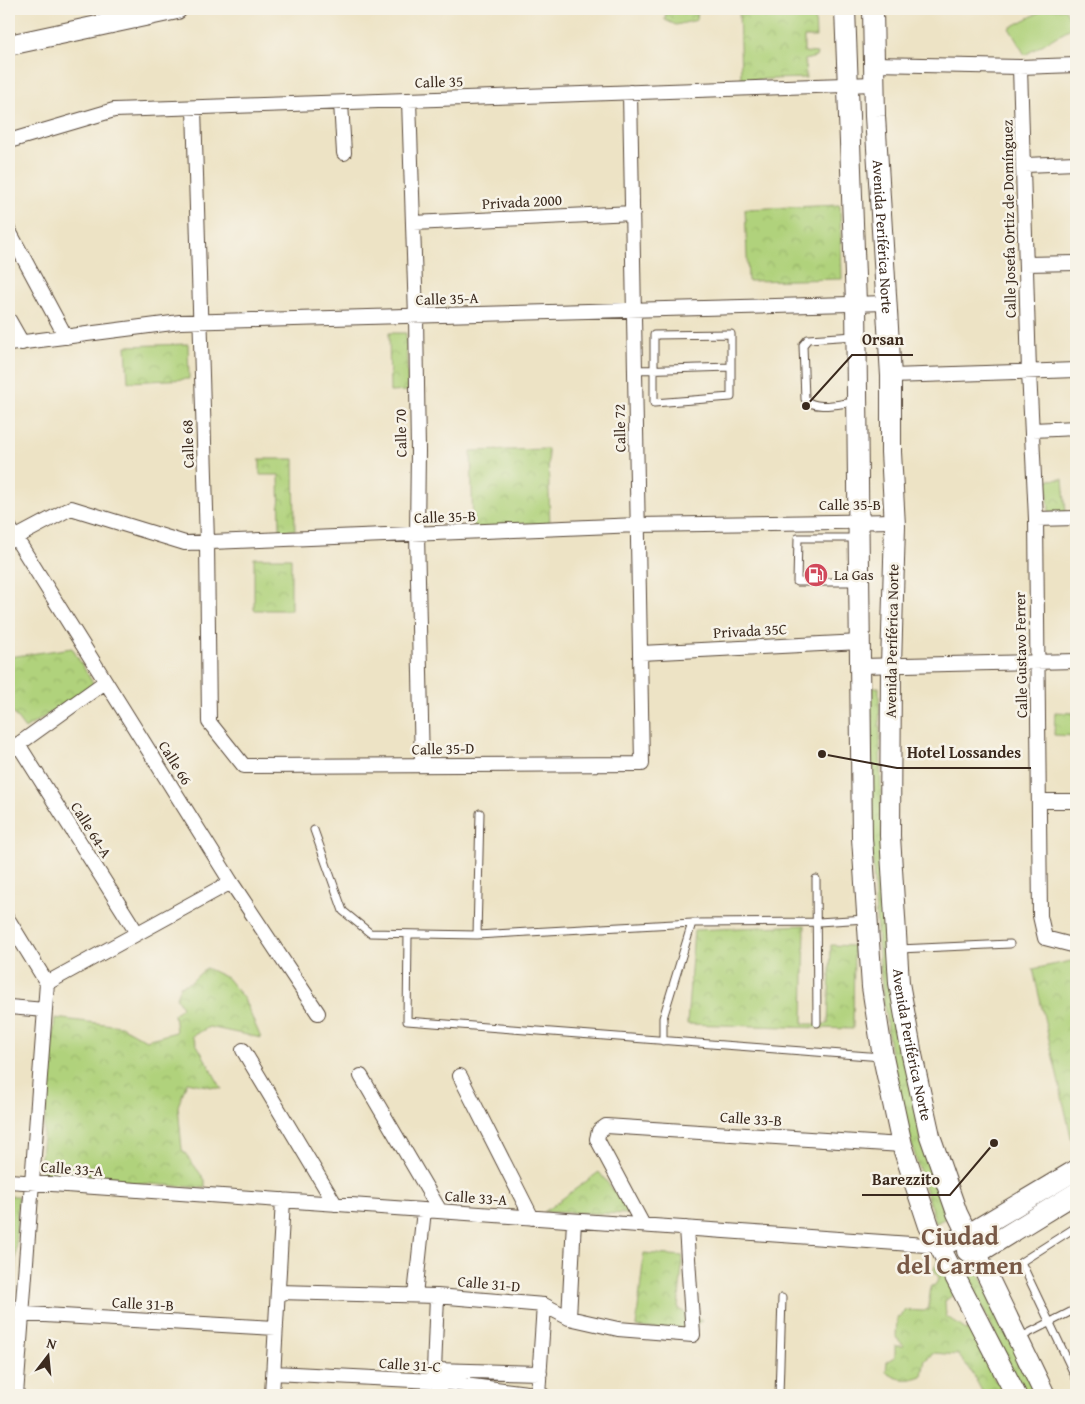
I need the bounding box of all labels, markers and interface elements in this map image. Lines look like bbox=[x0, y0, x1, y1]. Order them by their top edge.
street label: Calle 35 bbox=[414, 70, 464, 93]
street label: Calle Josefa Ortiz de Domínguez bbox=[996, 119, 1021, 318]
street label: Avenida Periférica Norte bbox=[868, 159, 898, 314]
street label: Privada 2000 bbox=[481, 189, 562, 214]
street label: Calle 35-A bbox=[415, 287, 479, 310]
callout: Orsan bbox=[852, 324, 913, 355]
text: Orsan bbox=[862, 327, 905, 351]
street label: Calle 72 bbox=[609, 404, 630, 452]
street label: Calle 70 bbox=[390, 409, 411, 457]
street label: Calle 68 bbox=[176, 419, 199, 469]
street label: Calle 35-B bbox=[819, 494, 881, 515]
street label: Calle 35-B bbox=[414, 505, 476, 528]
fuel station icon: La Gas bbox=[803, 562, 829, 588]
place label: La Gas bbox=[834, 564, 874, 585]
street label: Avenida Periférica Norte bbox=[880, 564, 903, 718]
street label: Calle Gustavo Ferrer bbox=[1009, 592, 1032, 718]
street label: Privada 35C bbox=[713, 618, 787, 643]
street label: Calle 66 bbox=[154, 737, 197, 789]
street label: Calle 35-D bbox=[411, 737, 475, 760]
callout: Hotel Lossandes bbox=[897, 737, 1031, 768]
text: Hotel Lossandes bbox=[907, 740, 1021, 764]
street label: Calle 64-A bbox=[66, 798, 117, 862]
street label: Avenida Periférica Norte bbox=[888, 968, 937, 1123]
street label: Calle 33-B bbox=[719, 1106, 783, 1131]
street label: Calle 33-A bbox=[40, 1156, 104, 1181]
callout: Barezzito bbox=[862, 1164, 950, 1195]
text: Barezzito bbox=[872, 1167, 940, 1191]
street label: Calle 33-A bbox=[444, 1185, 508, 1210]
district label: Ciudad del Carmen bbox=[897, 1218, 1024, 1283]
street label: Calle 31-D bbox=[457, 1270, 521, 1297]
street label: Calle 31-B bbox=[111, 1291, 175, 1316]
north arrow bbox=[22, 1332, 72, 1382]
text: N bbox=[44, 1333, 59, 1355]
street label: Calle 31-C bbox=[378, 1352, 442, 1377]

